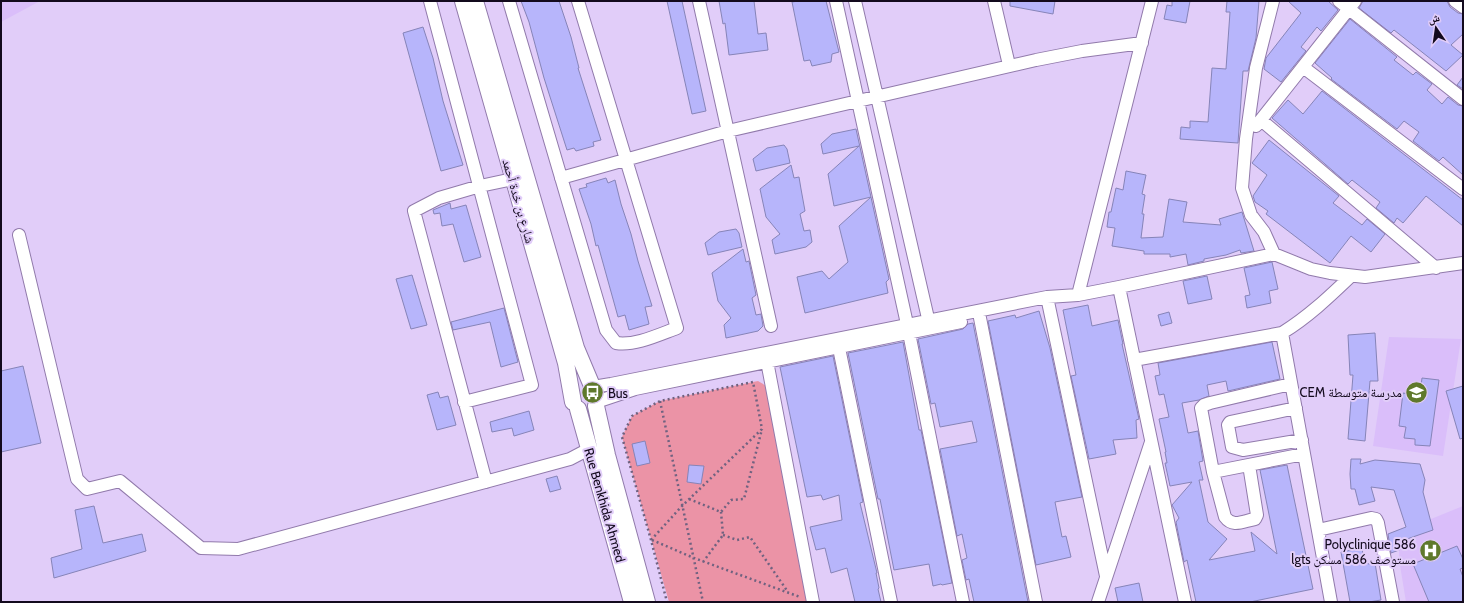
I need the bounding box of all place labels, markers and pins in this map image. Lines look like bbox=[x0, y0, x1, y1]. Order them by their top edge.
school or university icon: CEM مدرسة متوسطة bbox=[1404, 379, 1430, 405]
bus stop icon: Bus bbox=[579, 380, 605, 406]
place label: CEM مدرسة متوسطة bbox=[1300, 384, 1402, 401]
place label: Bus bbox=[608, 385, 629, 401]
place label: Polyclinique 586 lgts مستوصف 586 مسكن bbox=[1291, 536, 1416, 568]
hospital icon: Polyclinique 586 lgts مستوصف 586 مسكن bbox=[1418, 538, 1444, 564]

